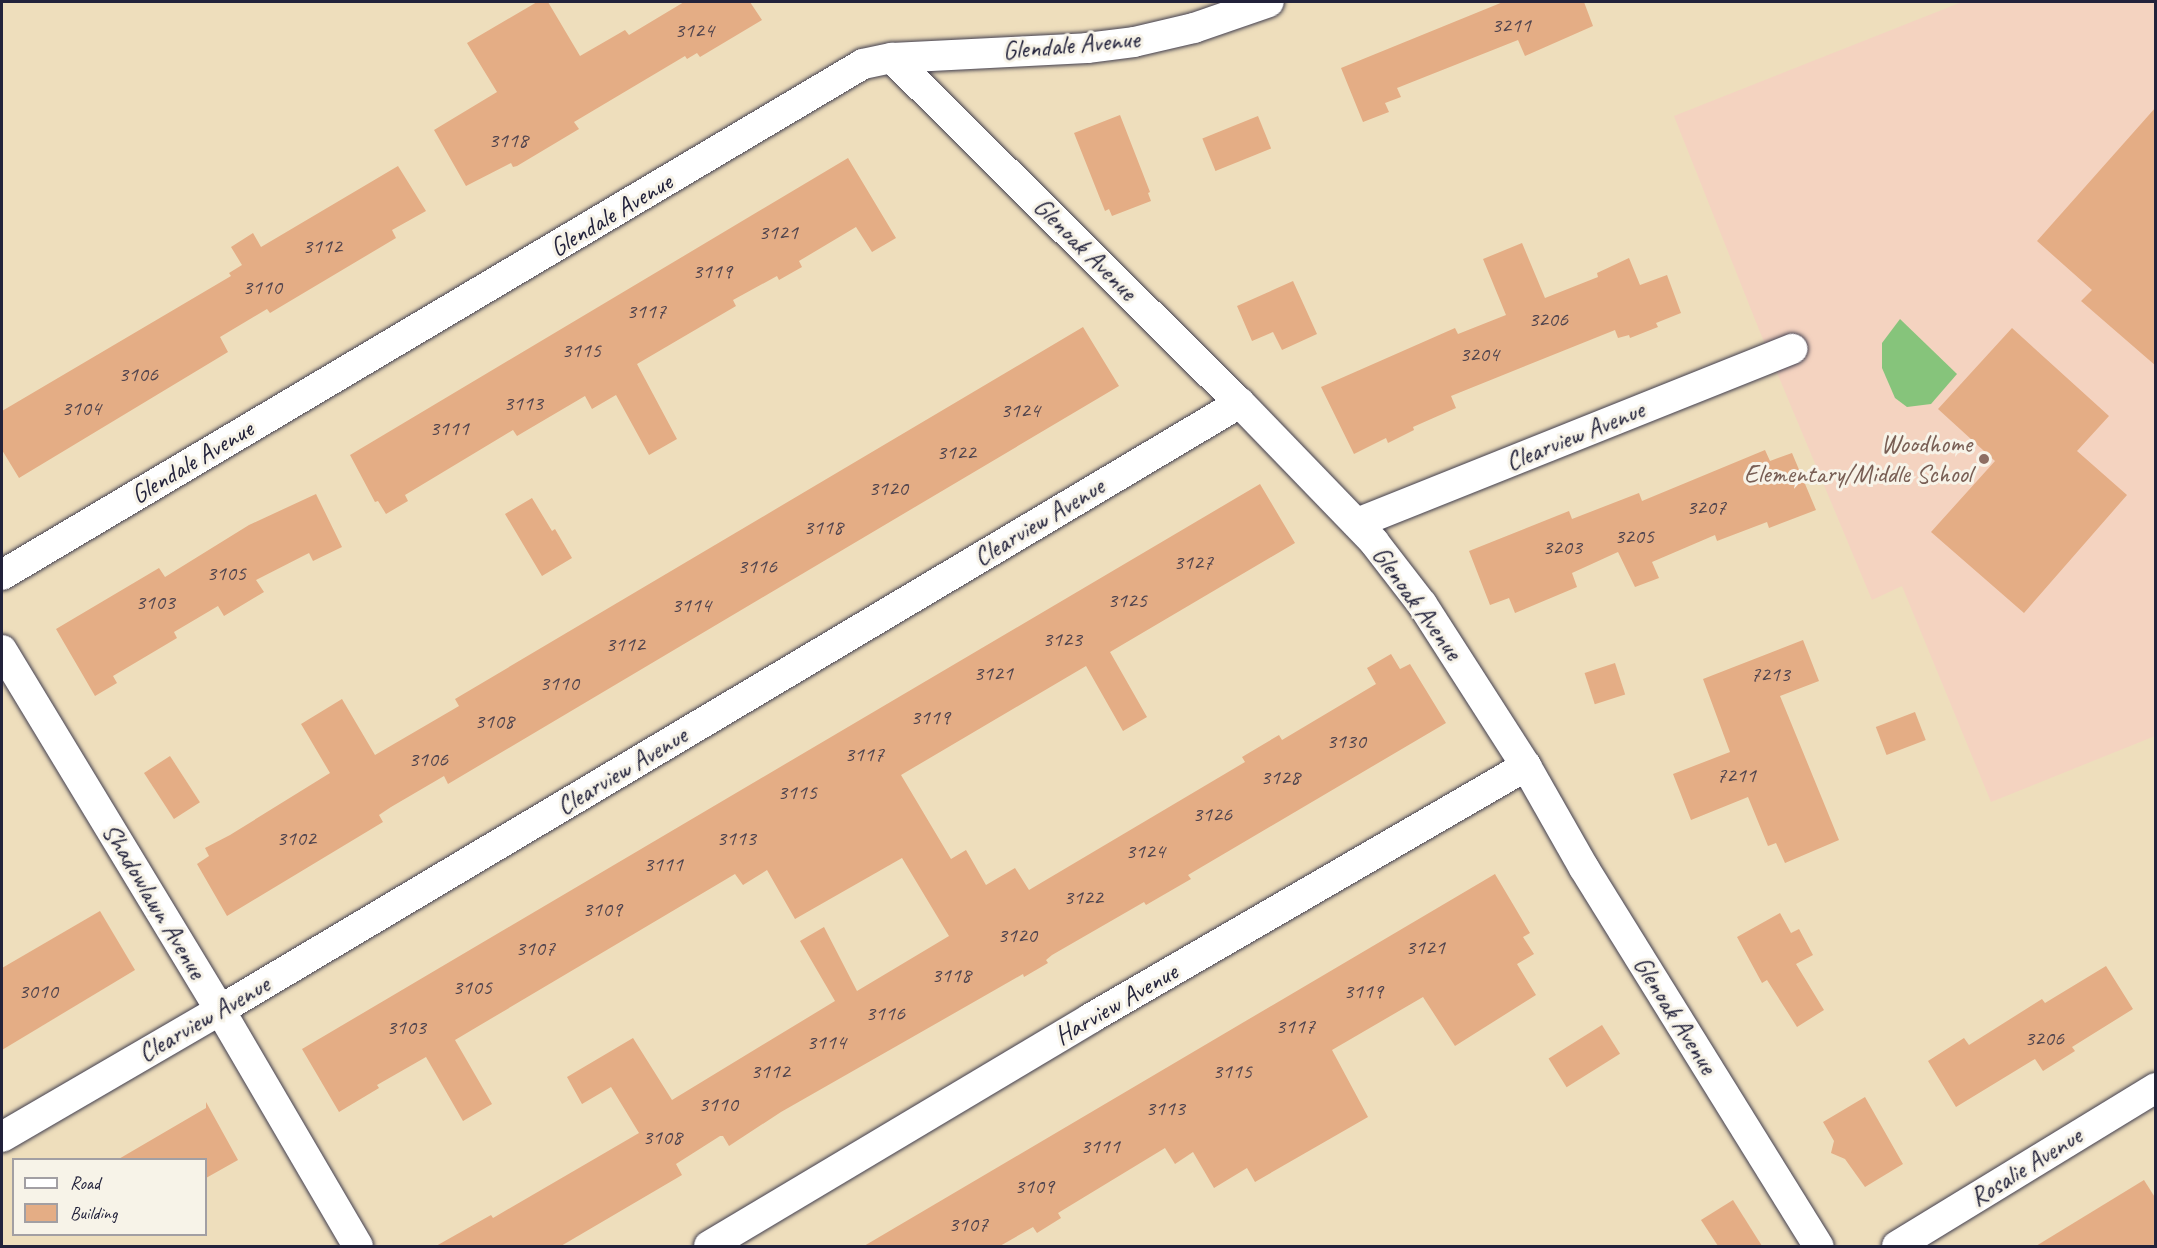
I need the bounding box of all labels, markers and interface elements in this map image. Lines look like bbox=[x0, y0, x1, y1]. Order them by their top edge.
house number: 3211 bbox=[1491, 13, 1531, 39]
house number: 3124 bbox=[674, 18, 714, 44]
street label: Glendale Avenue bbox=[1001, 23, 1141, 67]
house number: 3118 bbox=[488, 128, 528, 154]
street label: Glendale Avenue bbox=[544, 166, 678, 264]
street label: Glenoak Avenue bbox=[1027, 191, 1143, 307]
house number: 3121 bbox=[758, 220, 798, 246]
house number: 3112 bbox=[302, 234, 342, 260]
house number: 3119 bbox=[692, 259, 732, 285]
house number: 3110 bbox=[242, 275, 282, 301]
house number: 3117 bbox=[626, 299, 666, 325]
house number: 3206 bbox=[1528, 307, 1568, 333]
house number: 3115 bbox=[561, 338, 601, 364]
house number: 3204 bbox=[1459, 342, 1499, 368]
house number: 3106 bbox=[118, 362, 158, 388]
house number: 3113 bbox=[503, 391, 543, 417]
street label: Clearview Avenue bbox=[1501, 394, 1649, 478]
house number: 3104 bbox=[61, 396, 101, 422]
house number: 3124 bbox=[1000, 398, 1040, 424]
street label: Glendale Avenue bbox=[125, 413, 259, 511]
house number: 3111 bbox=[429, 416, 469, 442]
place label: Woodhome Elementary/Middle School bbox=[1744, 428, 1972, 490]
house number: 3122 bbox=[936, 440, 976, 466]
marker: Woodhome Elementary/Middle School bbox=[1977, 452, 1991, 466]
street label: Clearview Avenue bbox=[968, 471, 1110, 573]
house number: 3120 bbox=[868, 476, 908, 502]
house number: 3207 bbox=[1686, 495, 1726, 521]
house number: 3118 bbox=[803, 515, 843, 541]
house number: 3205 bbox=[1614, 524, 1654, 550]
house number: 3203 bbox=[1542, 535, 1582, 561]
street label: Glenoak Avenue bbox=[1365, 540, 1469, 666]
house number: 3127 bbox=[1173, 550, 1213, 576]
house number: 3116 bbox=[737, 554, 777, 580]
house number: 3105 bbox=[206, 561, 246, 587]
house number: 3125 bbox=[1107, 588, 1147, 614]
house number: 3103 bbox=[135, 590, 175, 616]
house number: 3114 bbox=[671, 593, 711, 619]
house number: 3123 bbox=[1042, 627, 1082, 653]
house number: 3112 bbox=[605, 632, 645, 658]
house number: 3121 bbox=[973, 661, 1013, 687]
house number: 7213 bbox=[1750, 662, 1790, 688]
house number: 3110 bbox=[539, 671, 579, 697]
house number: 3119 bbox=[910, 705, 950, 731]
house number: 3108 bbox=[474, 709, 514, 735]
street label: Clearview Avenue bbox=[551, 720, 693, 822]
house number: 3130 bbox=[1326, 729, 1366, 755]
house number: 3117 bbox=[844, 742, 884, 768]
house number: 3106 bbox=[408, 747, 448, 773]
house number: 7211 bbox=[1716, 763, 1756, 789]
house number: 3128 bbox=[1260, 765, 1300, 791]
house number: 3115 bbox=[777, 780, 817, 806]
house number: 3126 bbox=[1192, 802, 1232, 828]
street label: Shadowlawn Avenue bbox=[95, 818, 213, 984]
house number: 3102 bbox=[276, 826, 316, 852]
house number: 3113 bbox=[716, 826, 756, 852]
house number: 3124 bbox=[1125, 839, 1165, 865]
house number: 3111 bbox=[643, 852, 683, 878]
house number: 3122 bbox=[1063, 885, 1103, 911]
house number: 3109 bbox=[582, 897, 622, 923]
house number: 3120 bbox=[997, 923, 1037, 949]
house number: 3121 bbox=[1405, 935, 1445, 961]
house number: 3107 bbox=[515, 936, 555, 962]
street label: Glenoak Avenue bbox=[1627, 950, 1723, 1080]
street label: Harview Avenue bbox=[1049, 956, 1183, 1052]
house number: 3118 bbox=[931, 963, 971, 989]
street label: Clearview Avenue bbox=[133, 969, 275, 1069]
house number: 3105 bbox=[452, 975, 492, 1001]
house number: 3010 bbox=[18, 979, 58, 1005]
house number: 3119 bbox=[1343, 979, 1383, 1005]
house number: 3116 bbox=[865, 1001, 905, 1027]
house number: 3117 bbox=[1275, 1014, 1315, 1040]
house number: 3103 bbox=[386, 1015, 426, 1041]
house number: 3206 bbox=[2024, 1026, 2064, 1052]
house number: 3114 bbox=[806, 1030, 846, 1056]
house number: 3112 bbox=[750, 1059, 790, 1085]
house number: 3115 bbox=[1212, 1059, 1252, 1085]
house number: 3110 bbox=[698, 1092, 738, 1118]
house number: 3113 bbox=[1145, 1096, 1185, 1122]
street label: Rosalie Avenue bbox=[1964, 1120, 2088, 1214]
house number: 3108 bbox=[642, 1125, 682, 1151]
house number: 3111 bbox=[1080, 1134, 1120, 1160]
legend bbox=[12, 1158, 207, 1236]
text: Road bbox=[70, 1172, 100, 1194]
house number: 3109 bbox=[1014, 1174, 1054, 1200]
text: Building bbox=[70, 1202, 117, 1224]
house number: 3107 bbox=[948, 1212, 988, 1238]

